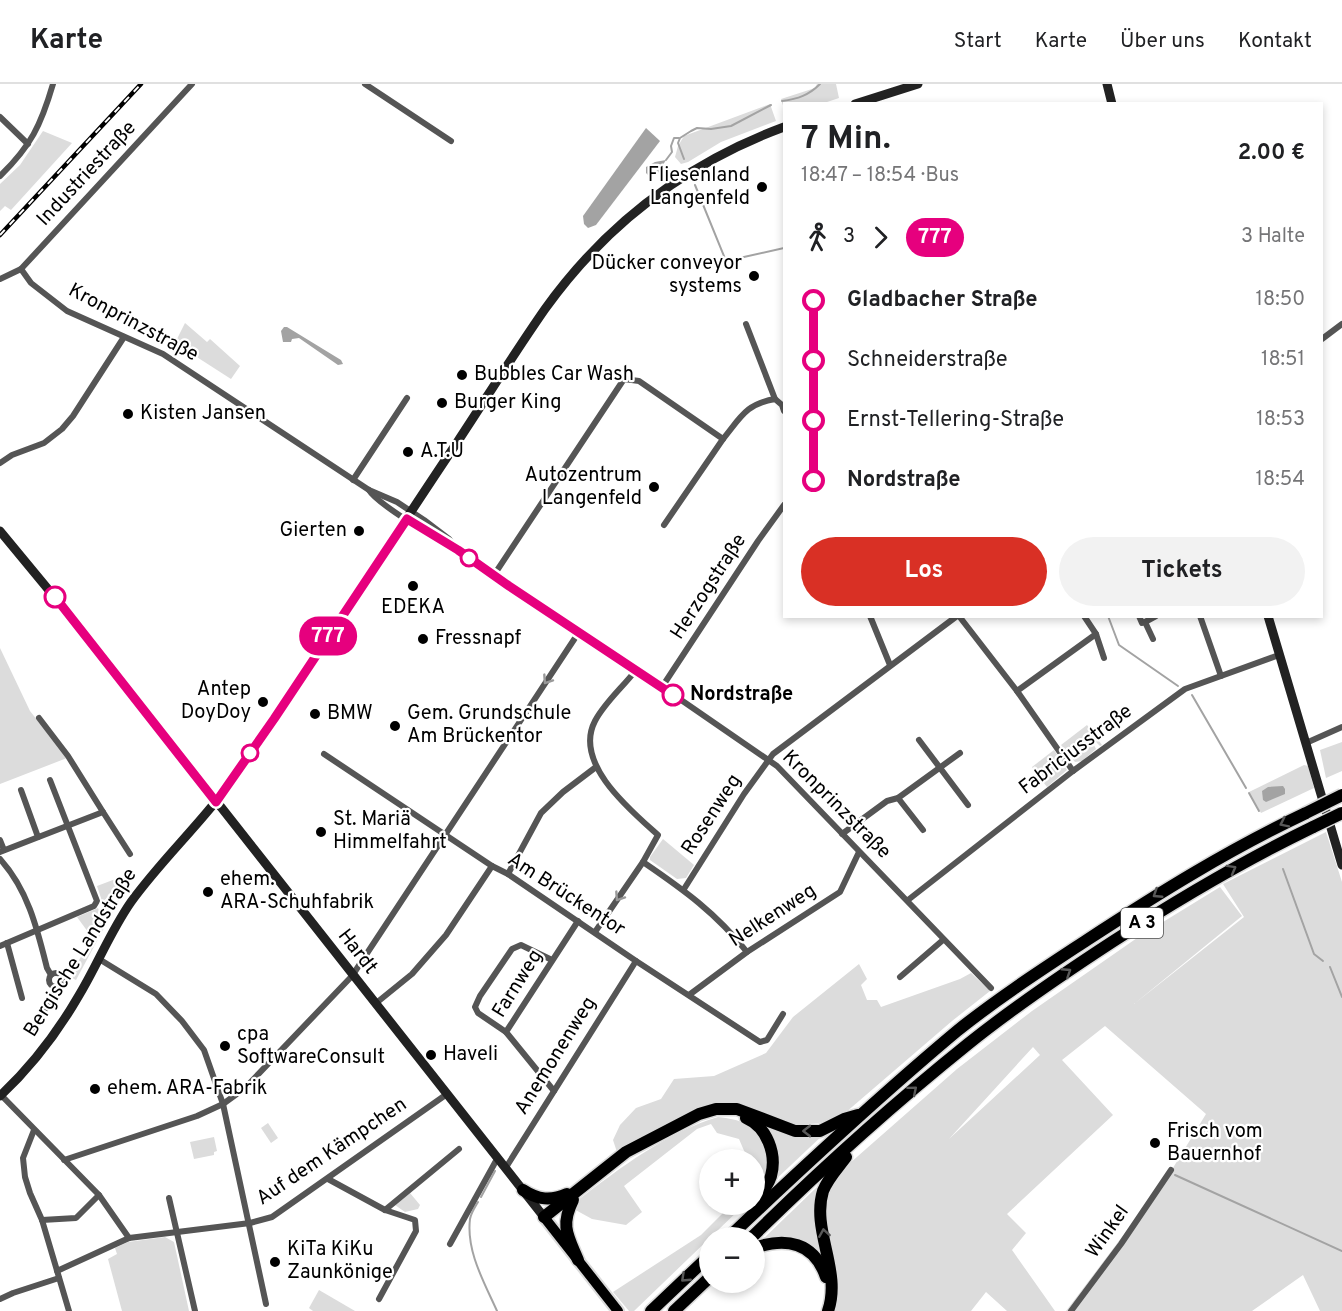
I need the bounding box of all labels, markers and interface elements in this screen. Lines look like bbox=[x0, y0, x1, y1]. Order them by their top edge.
text: Karte bbox=[30, 23, 103, 59]
text: Start bbox=[954, 28, 1002, 55]
text: Karte bbox=[1035, 28, 1087, 55]
text: Über uns bbox=[1120, 28, 1205, 55]
text: Kontakt bbox=[1238, 28, 1312, 55]
street label: Industriestraße bbox=[32, 116, 142, 232]
text: 7 Min. bbox=[801, 119, 891, 161]
text: 2.00 € bbox=[1238, 140, 1305, 167]
place label: Fliesenland Langenfeld bbox=[648, 163, 750, 212]
text: 18:47 – 18:54 · Bus bbox=[801, 163, 959, 189]
marker: Fliesenland Langenfeld bbox=[755, 180, 769, 194]
icon: walk bbox=[801, 221, 834, 254]
icon: forward bbox=[864, 221, 897, 254]
text: 3 bbox=[843, 224, 855, 250]
text: 777 bbox=[918, 224, 952, 251]
text: 3 Halte bbox=[1241, 224, 1305, 250]
place label: Dücker conveyor systems bbox=[591, 251, 742, 300]
marker: Dücker conveyor systems bbox=[747, 269, 761, 283]
street label: Kronprinzstraße bbox=[63, 278, 203, 368]
text: Gladbacher Straße bbox=[847, 287, 1038, 314]
text: 18:50 bbox=[1256, 287, 1305, 313]
text: Schneiderstraße bbox=[847, 347, 1008, 374]
text: 18:51 bbox=[1261, 347, 1305, 373]
place label: Bubbles Car Wash bbox=[474, 362, 634, 388]
marker: Bubbles Car Wash bbox=[455, 368, 469, 382]
place label: Burger King bbox=[454, 390, 562, 416]
marker: Burger King bbox=[435, 396, 449, 410]
place label: Kisten Jansen bbox=[140, 401, 266, 427]
marker: Kisten Jansen bbox=[121, 407, 135, 421]
text: Ernst-Tellering-Straße bbox=[847, 407, 1064, 434]
text: 18:53 bbox=[1256, 407, 1305, 433]
place label: A.T.U bbox=[420, 439, 464, 465]
marker: A.T.U bbox=[401, 445, 415, 459]
place label: Autozentrum Langenfeld bbox=[524, 463, 642, 512]
text: Nordstraße bbox=[847, 467, 961, 494]
text: 18:54 bbox=[1256, 467, 1305, 493]
marker: Autozentrum Langenfeld bbox=[647, 480, 661, 494]
place label: Gierten bbox=[280, 518, 347, 544]
marker: Gierten bbox=[352, 524, 366, 538]
street label: Herzogstraße bbox=[665, 529, 753, 645]
button: Los bbox=[801, 537, 1047, 606]
button: Tickets bbox=[1059, 537, 1305, 606]
unlabelled marker bbox=[460, 549, 478, 567]
marker: EDEKA bbox=[406, 579, 420, 593]
unlabelled marker bbox=[44, 586, 66, 608]
place label: EDEKA bbox=[381, 595, 445, 621]
line badge: 777 bbox=[294, 616, 362, 656]
text: 777 bbox=[311, 623, 345, 650]
place label: Fressnapf bbox=[435, 626, 522, 652]
marker: Fressnapf bbox=[416, 632, 430, 646]
one-way arrow bbox=[543, 674, 554, 685]
place label: Antep DoyDoy bbox=[181, 677, 251, 726]
place label: Nordstraße bbox=[690, 682, 793, 708]
marker: Nordstraße bbox=[662, 684, 684, 706]
marker: Antep DoyDoy bbox=[256, 695, 270, 709]
street label: Fabriciusstraße bbox=[1014, 699, 1138, 801]
place label: BMW bbox=[327, 701, 373, 727]
place label: Gem. Grundschule Am Brückentor bbox=[407, 701, 571, 750]
marker: BMW bbox=[308, 707, 322, 721]
marker: Gem. Grundschule Am Brückentor bbox=[388, 719, 402, 733]
unlabelled marker bbox=[241, 744, 259, 762]
street label: Kronprinzstraße bbox=[776, 745, 896, 865]
street label: Rosenweg bbox=[676, 770, 748, 860]
place label: St. Mariä Himmelfahrt bbox=[333, 807, 447, 856]
one-way arrow bbox=[1280, 816, 1291, 827]
marker: St. Mariä Himmelfahrt bbox=[314, 825, 328, 839]
street label: Am Brückentor bbox=[502, 847, 630, 943]
street label: Bergische Landstraße bbox=[18, 864, 144, 1042]
one-way arrow bbox=[1226, 865, 1236, 876]
place label: ehem. ARA-Schuhfabrik bbox=[220, 867, 374, 916]
street label: Nelkenweg bbox=[725, 878, 821, 954]
marker: ehem. ARA-Schuhfabrik bbox=[201, 885, 215, 899]
one-way arrow bbox=[1153, 887, 1164, 898]
one-way arrow bbox=[615, 890, 626, 901]
road number: A 3 bbox=[1121, 908, 1163, 938]
street label: Hardt bbox=[331, 924, 383, 980]
street label: Farnweg bbox=[487, 945, 549, 1023]
one-way arrow bbox=[1060, 968, 1071, 979]
street label: Anemonenweg bbox=[509, 992, 603, 1120]
place label: cpa SoftwareConsult bbox=[237, 1022, 385, 1071]
marker: cpa SoftwareConsult bbox=[218, 1039, 232, 1053]
place label: Haveli bbox=[443, 1042, 498, 1068]
marker: Haveli bbox=[424, 1048, 438, 1062]
place label: ehem. ARA-Fabrik bbox=[107, 1076, 267, 1102]
marker: ehem. ARA-Fabrik bbox=[88, 1082, 102, 1096]
one-way arrow bbox=[906, 1086, 917, 1097]
street label: Auf dem Kämpchen bbox=[252, 1092, 412, 1212]
place label: Frisch vom Bauernhof bbox=[1167, 1119, 1263, 1168]
one-way arrow bbox=[802, 1125, 811, 1137]
marker: Frisch vom Bauernhof bbox=[1148, 1136, 1162, 1150]
map controls bbox=[699, 1149, 765, 1293]
button: + bbox=[699, 1149, 765, 1215]
street label: Winkel bbox=[1080, 1200, 1136, 1264]
button: − bbox=[699, 1227, 765, 1293]
one-way arrow bbox=[818, 1228, 831, 1238]
place label: KiTa KiKu Zaunkönige bbox=[287, 1237, 393, 1286]
marker: KiTa KiKu Zaunkönige bbox=[268, 1255, 282, 1269]
one-way arrow bbox=[682, 1271, 692, 1282]

